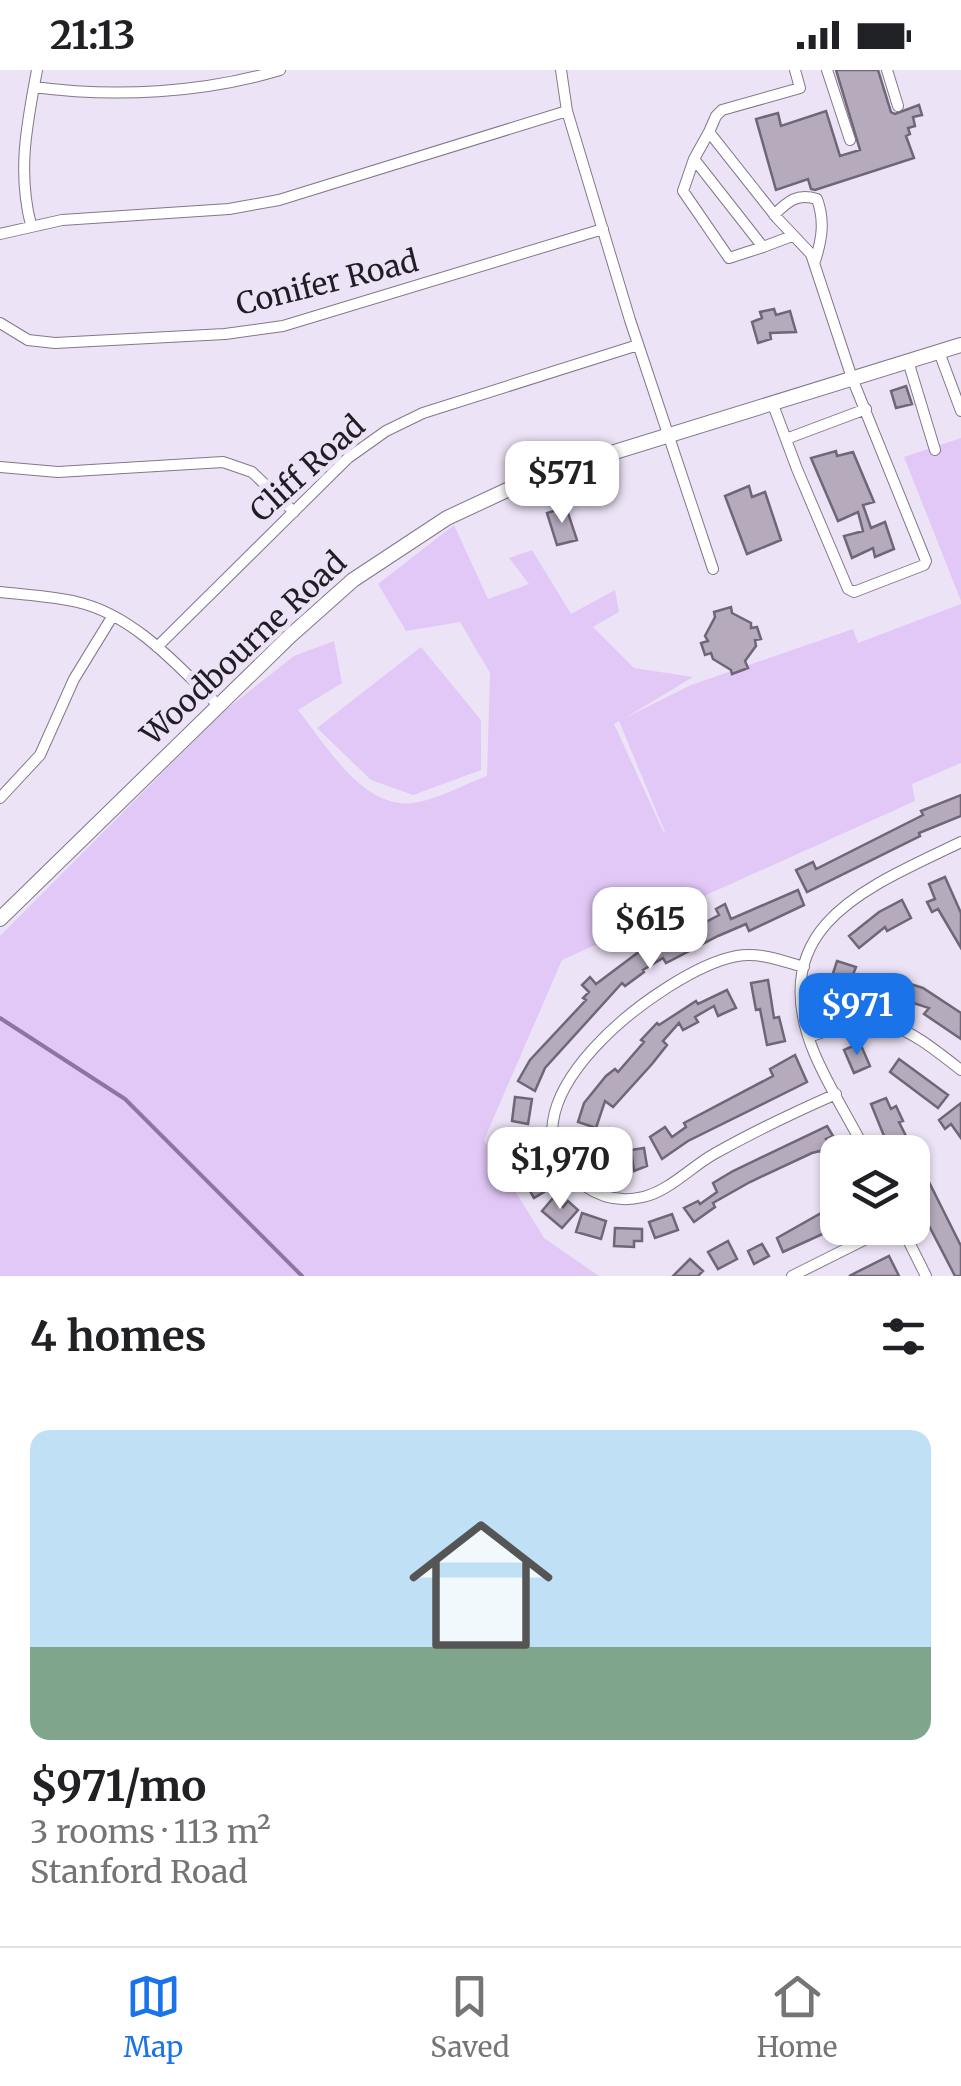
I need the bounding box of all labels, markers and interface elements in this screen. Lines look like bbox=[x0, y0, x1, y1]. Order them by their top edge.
text: 21:13 bbox=[50, 12, 136, 59]
street label: Conifer Road bbox=[232, 241, 422, 323]
street label: Cliff Road bbox=[242, 407, 372, 529]
pin: $571 bbox=[503, 441, 621, 526]
text: $571 bbox=[527, 453, 597, 493]
street label: Woodbourne Road bbox=[132, 543, 354, 754]
pin: $615 bbox=[591, 887, 709, 972]
text: $615 bbox=[614, 899, 686, 939]
pin: $971 bbox=[798, 973, 916, 1058]
text: $971 bbox=[821, 985, 893, 1025]
pin: $1,970 bbox=[479, 1127, 641, 1212]
map controls bbox=[820, 1135, 930, 1245]
button: layers bbox=[820, 1135, 930, 1245]
text: $1,970 bbox=[510, 1139, 610, 1179]
icon: filters bbox=[876, 1309, 931, 1364]
text: 4 homes bbox=[30, 1310, 207, 1362]
icon: home bbox=[391, 1495, 571, 1675]
text: $971/mo bbox=[30, 1760, 206, 1812]
text: 3 rooms · 113 m² bbox=[30, 1812, 271, 1852]
text: Stanford Road bbox=[30, 1852, 248, 1892]
tab: Map bbox=[124, 1969, 183, 2065]
tab: Saved bbox=[430, 1969, 510, 2065]
tab: Home bbox=[757, 1969, 837, 2065]

